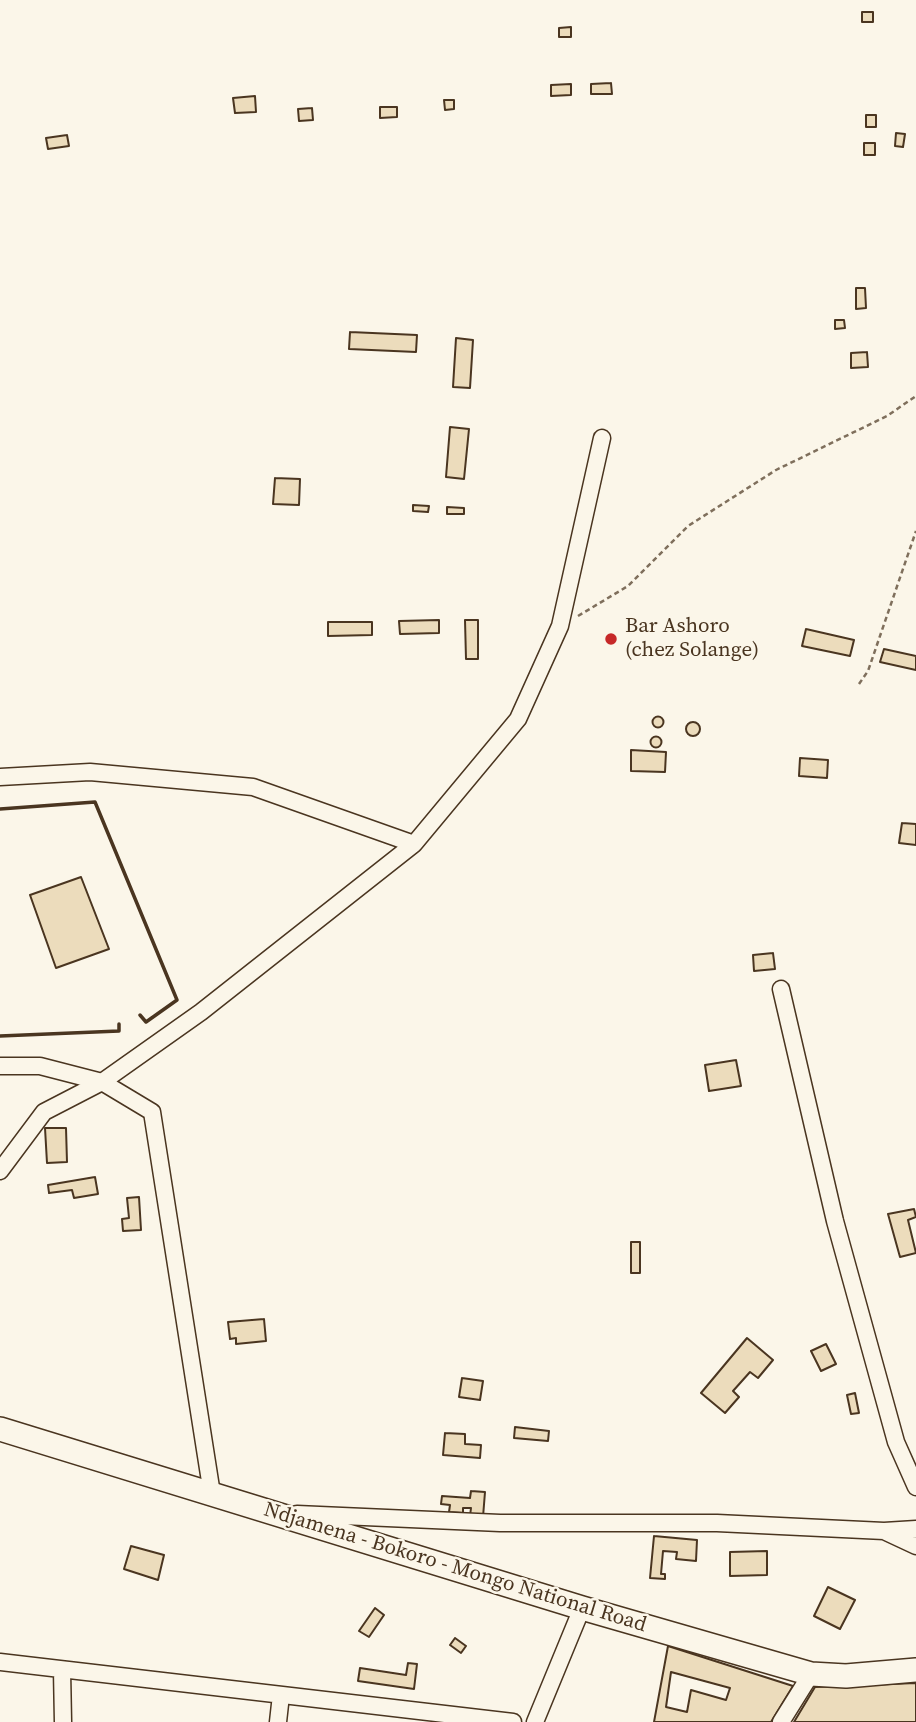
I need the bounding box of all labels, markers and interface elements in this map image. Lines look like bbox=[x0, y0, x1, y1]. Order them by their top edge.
place label: Bar Ashoro (chez Solange) bbox=[625, 614, 759, 664]
marker: Bar Ashoro (chez Solange) bbox=[603, 631, 619, 647]
street label: Ndjamena - Bokoro - Mongo National Road bbox=[261, 1498, 649, 1638]

